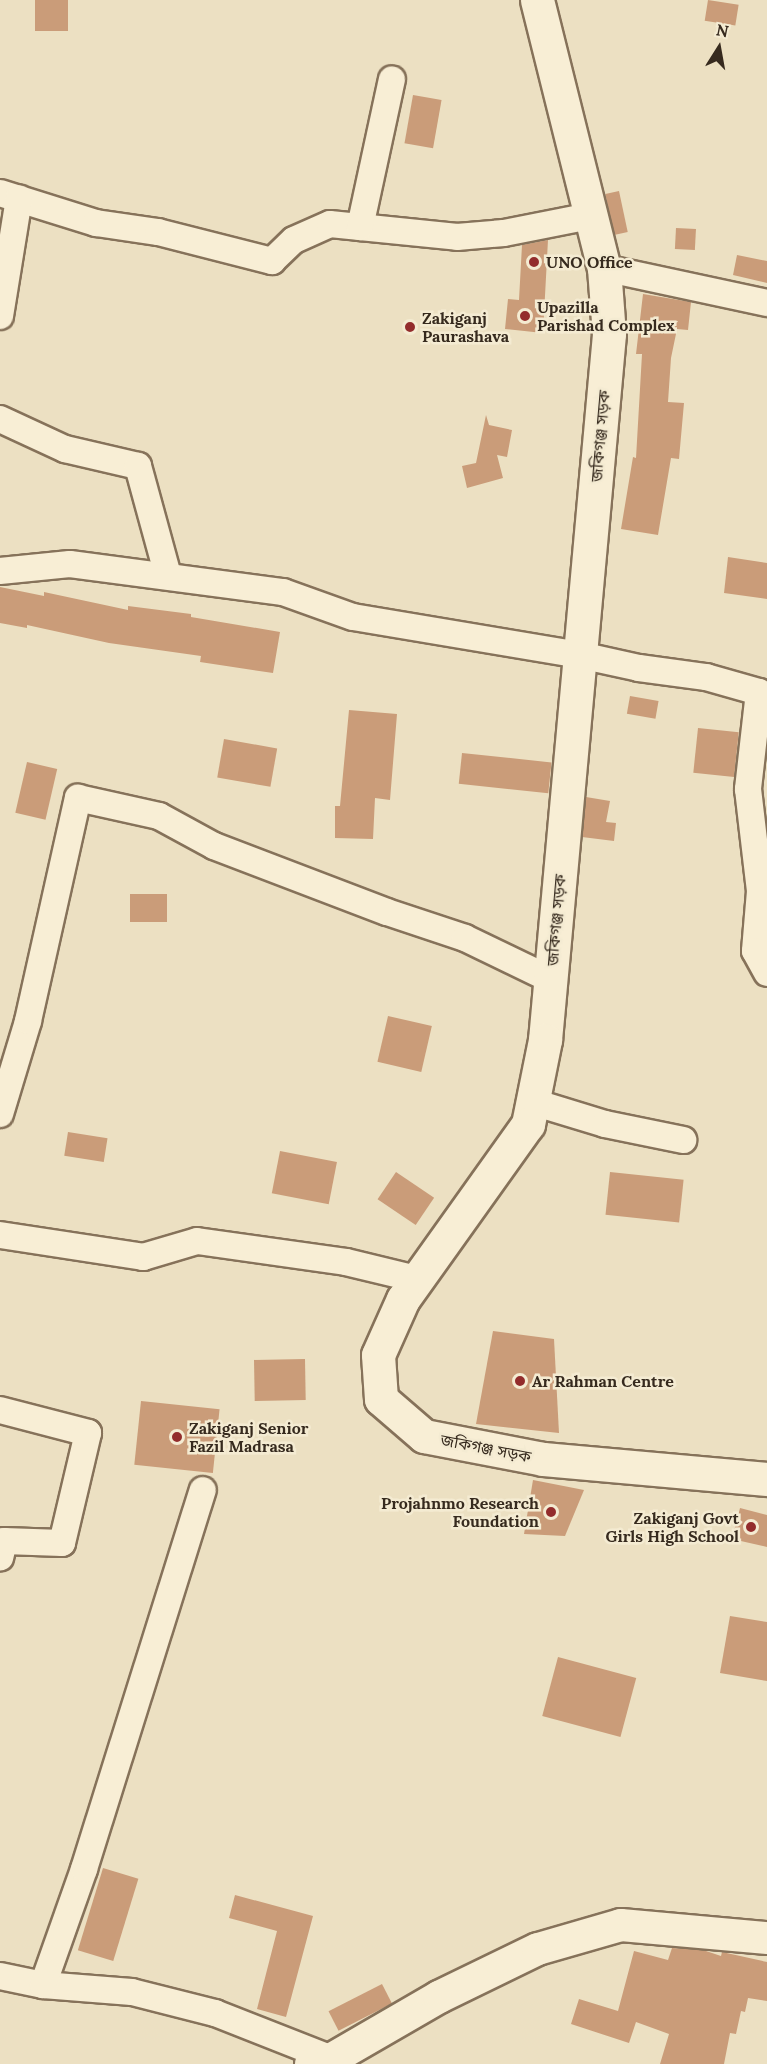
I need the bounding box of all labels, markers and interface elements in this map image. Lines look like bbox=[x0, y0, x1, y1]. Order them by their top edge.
north arrow bbox=[689, 18, 749, 78]
text: N bbox=[714, 19, 730, 41]
place label: UNO Office bbox=[546, 252, 633, 272]
marker: UNO Office bbox=[527, 255, 541, 269]
place label: Upazilla Parishad Complex bbox=[537, 297, 675, 335]
place label: Zakiganj Paurashava bbox=[422, 308, 509, 346]
marker: Upazilla Parishad Complex bbox=[518, 309, 532, 323]
marker: Zakiganj Paurashava bbox=[403, 320, 417, 334]
street label: জকিগঞ্জ সড়ক bbox=[586, 389, 614, 483]
street label: জকিগঞ্জ সড়ক bbox=[542, 873, 570, 967]
place label: Ar Rahman Centre bbox=[532, 1371, 674, 1391]
marker: Ar Rahman Centre bbox=[513, 1374, 527, 1388]
place label: Zakiganj Senior Fazil Madrasa bbox=[189, 1418, 309, 1456]
marker: Zakiganj Senior Fazil Madrasa bbox=[170, 1430, 184, 1444]
street label: জকিগঞ্জ সড়ক bbox=[439, 1430, 533, 1466]
place label: Projahnmo Research Foundation bbox=[381, 1493, 539, 1531]
marker: Projahnmo Research Foundation bbox=[544, 1505, 558, 1519]
place label: Zakiganj Govt Girls High School bbox=[606, 1508, 739, 1546]
marker: Zakiganj Govt Girls High School bbox=[744, 1520, 758, 1534]

